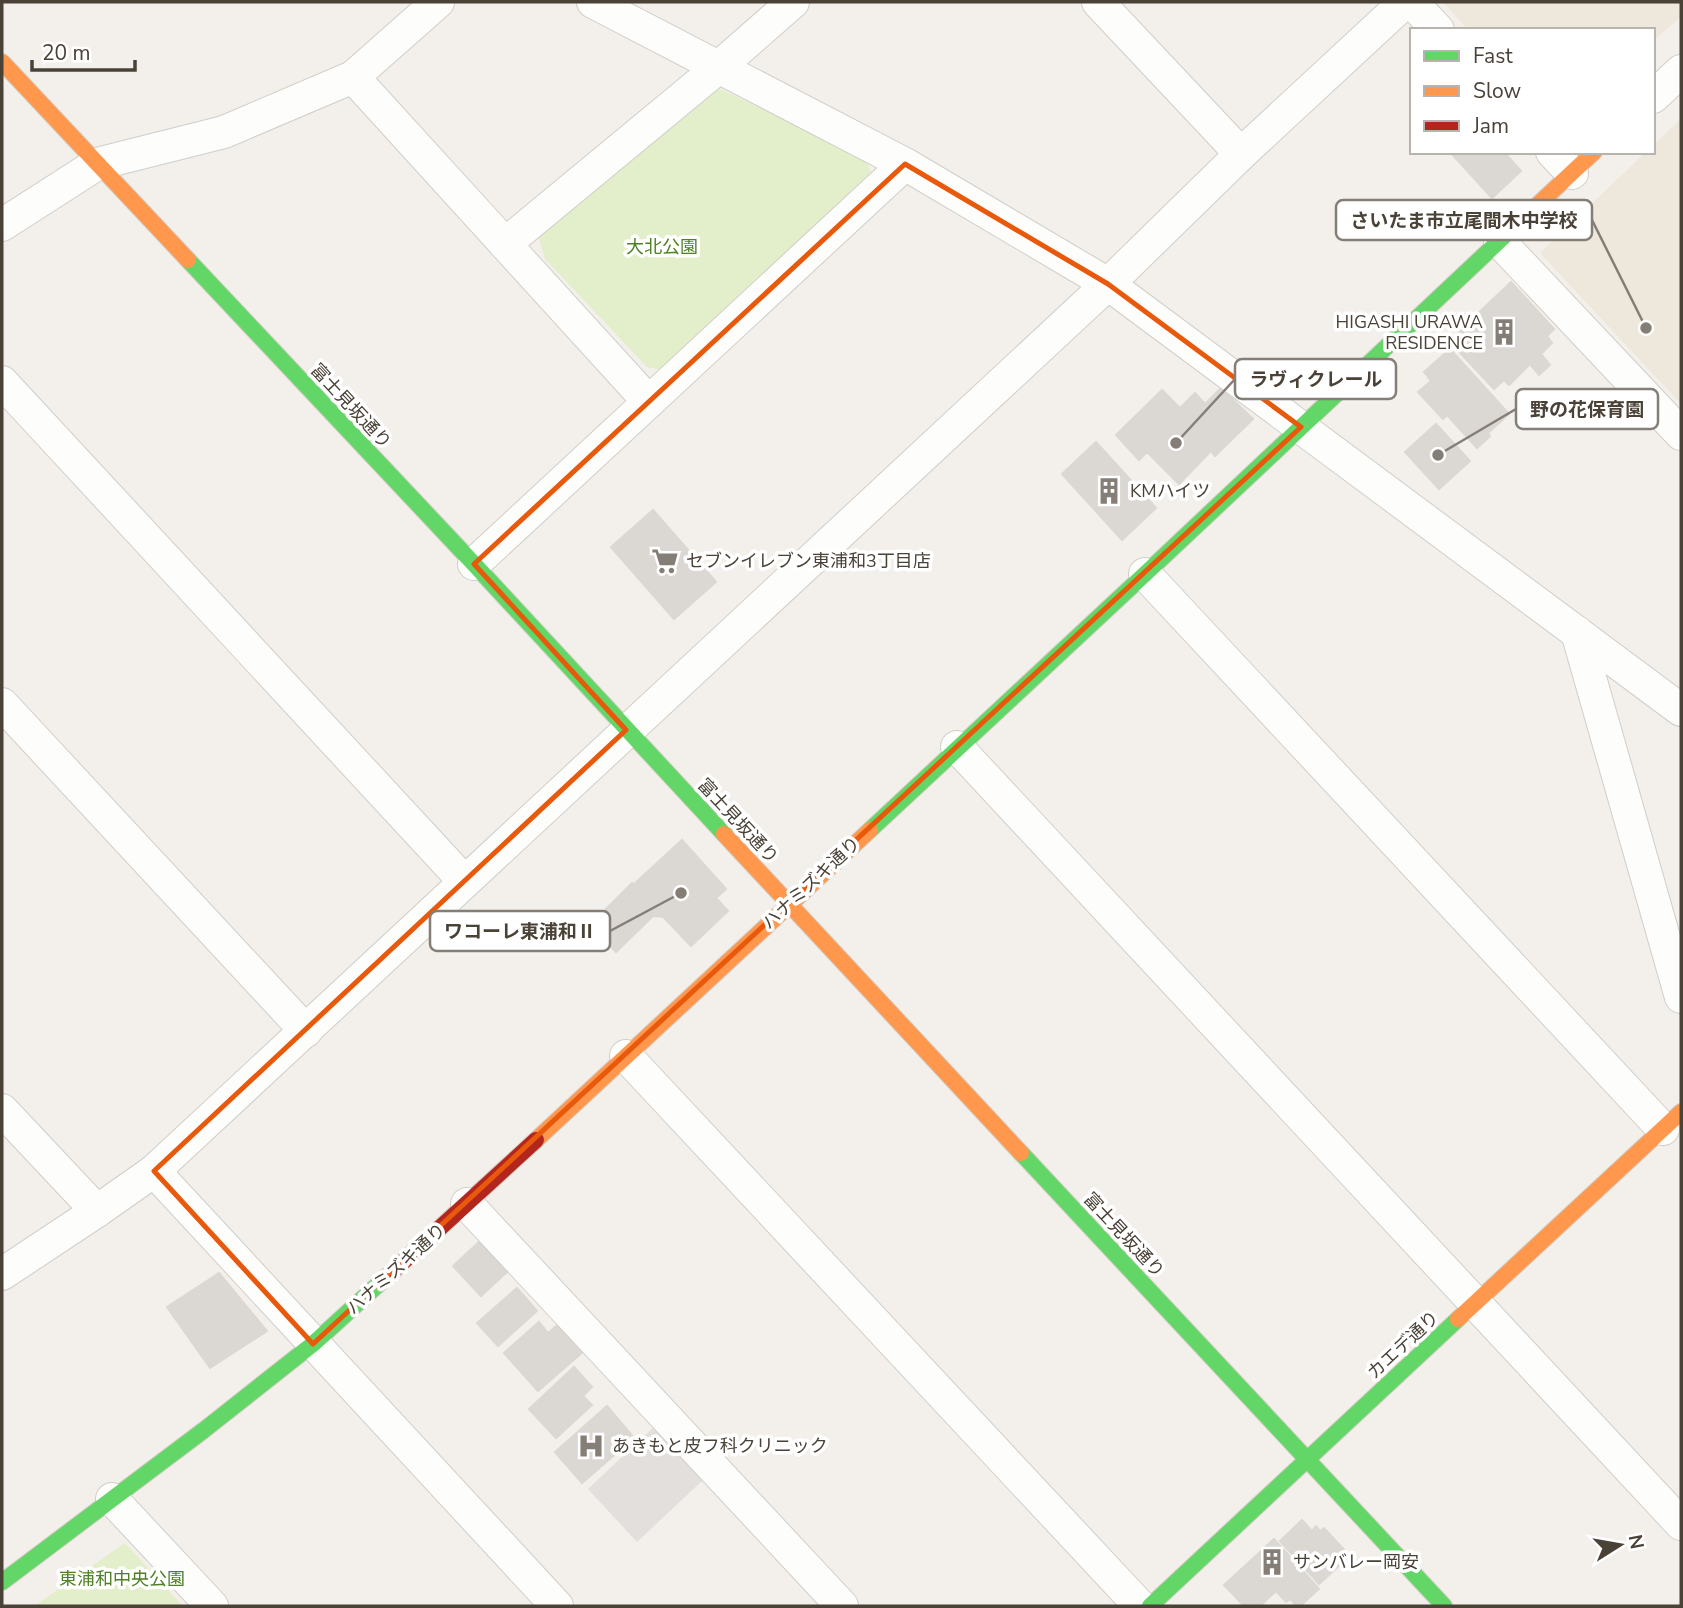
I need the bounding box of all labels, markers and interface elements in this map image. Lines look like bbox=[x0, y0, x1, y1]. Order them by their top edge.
scale bar bbox=[32, 28, 135, 72]
legend bbox=[1410, 28, 1655, 154]
text: 20 m bbox=[42, 39, 91, 67]
text: Fast bbox=[1473, 42, 1513, 70]
text: Slow bbox=[1473, 77, 1522, 105]
text: Jam bbox=[1472, 112, 1509, 140]
callout: さいたま市立尾間木中学校 bbox=[1336, 200, 1592, 240]
text: さいたま市立尾間木中学校 bbox=[1350, 208, 1578, 234]
park label: 大北公園 bbox=[626, 235, 698, 259]
place label: HIGASHI URAWA RESIDENCE bbox=[1336, 310, 1483, 355]
building icon: HIGASHI URAWA RESIDENCE bbox=[1489, 317, 1519, 347]
street label: 富士見坂通り bbox=[305, 358, 397, 454]
callout: ラヴィクレール bbox=[1235, 359, 1396, 399]
text: ラヴィクレール bbox=[1249, 367, 1383, 393]
callout: 野の花保育園 bbox=[1516, 389, 1658, 429]
text: 野の花保育園 bbox=[1530, 397, 1644, 423]
building icon: KMハイツ bbox=[1094, 476, 1124, 506]
place label: KMハイツ bbox=[1130, 479, 1210, 503]
supermarket icon: セブンイレブン東浦和3丁目店 bbox=[650, 546, 680, 576]
place label: セブンイレブン東浦和3丁目店 bbox=[686, 549, 931, 573]
street label: 富士見坂通り bbox=[692, 773, 784, 869]
street label: ハナミズキ通り bbox=[757, 831, 865, 935]
callout: ワコーレ東浦和Ⅱ bbox=[430, 911, 610, 951]
text: ワコーレ東浦和Ⅱ bbox=[444, 919, 596, 945]
street label: 富士見坂通り bbox=[1078, 1187, 1170, 1283]
street label: ハナミズキ通り bbox=[341, 1218, 451, 1320]
street label: カエデ通り bbox=[1362, 1306, 1444, 1384]
hospital icon: あきもと皮フ科クリニック bbox=[576, 1431, 606, 1461]
place label: あきもと皮フ科クリニック bbox=[612, 1434, 828, 1458]
north arrow bbox=[1585, 1510, 1655, 1580]
text: N bbox=[1622, 1532, 1650, 1551]
building icon: サンバレー岡安 bbox=[1257, 1547, 1287, 1577]
place label: サンバレー岡安 bbox=[1293, 1550, 1419, 1574]
park label: 東浦和中央公園 bbox=[59, 1567, 185, 1591]

